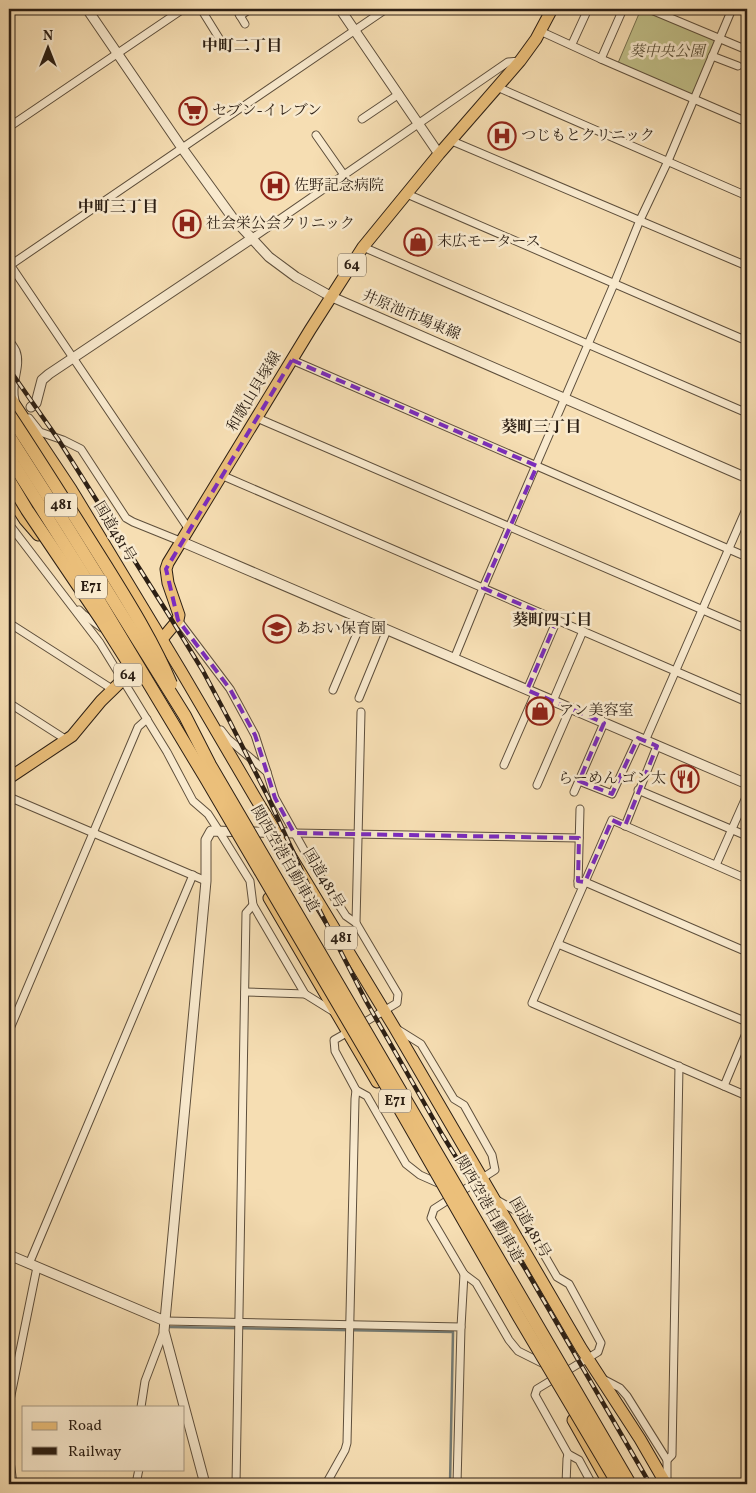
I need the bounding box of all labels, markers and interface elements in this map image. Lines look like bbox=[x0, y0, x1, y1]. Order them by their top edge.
north arrow bbox=[22, 22, 72, 72]
text: N bbox=[43, 27, 53, 46]
district label: 中町二丁目 bbox=[202, 36, 282, 58]
park label: 葵中央公園 bbox=[629, 42, 707, 63]
supermarket icon: セブン-イレブン bbox=[178, 96, 208, 126]
place label: セブン-イレブン bbox=[212, 101, 322, 122]
hospital icon: つじもとクリニック bbox=[487, 121, 517, 151]
place label: つじもとクリニック bbox=[521, 126, 655, 147]
hospital icon: 佐野記念病院 bbox=[260, 171, 290, 201]
place label: 佐野記念病院 bbox=[294, 176, 384, 197]
district label: 中町三丁目 bbox=[78, 197, 158, 219]
hospital icon: 社会栄公会クリニック bbox=[172, 209, 202, 239]
place label: 社会栄公会クリニック bbox=[206, 214, 355, 235]
shop icon: 末広モータース bbox=[403, 227, 433, 257]
place label: 末広モータース bbox=[437, 232, 541, 253]
road number: 64 bbox=[338, 254, 366, 276]
street label: 井原池市場東線 bbox=[359, 286, 463, 346]
street label: 和歌山貝塚線 bbox=[223, 348, 287, 436]
district label: 葵町三丁目 bbox=[501, 417, 581, 439]
road number: 481 bbox=[45, 494, 77, 516]
street label: 国道481号 bbox=[88, 498, 140, 566]
road number: E71 bbox=[75, 576, 107, 598]
district label: 葵町四丁目 bbox=[512, 610, 592, 632]
school or university icon: あおい保育園 bbox=[262, 614, 292, 644]
place label: あおい保育園 bbox=[296, 619, 386, 640]
road number: 64 bbox=[114, 664, 142, 686]
shop icon: アン美容室 bbox=[525, 696, 555, 726]
place label: アン美容室 bbox=[559, 701, 633, 722]
restaurant icon: らーめん ゴン太 bbox=[670, 764, 700, 794]
place label: らーめん ゴン太 bbox=[558, 769, 666, 790]
street label: 関西空港自動車道 bbox=[245, 802, 323, 916]
street label: 国道481号 bbox=[297, 845, 349, 913]
road number: 481 bbox=[325, 926, 357, 950]
road number: E71 bbox=[379, 1090, 411, 1112]
street label: 関西空港自動車道 bbox=[449, 1152, 527, 1266]
street label: 国道481号 bbox=[503, 1194, 555, 1262]
legend bbox=[22, 1406, 185, 1470]
text: Road bbox=[68, 1416, 102, 1437]
text: Railway bbox=[68, 1442, 121, 1463]

